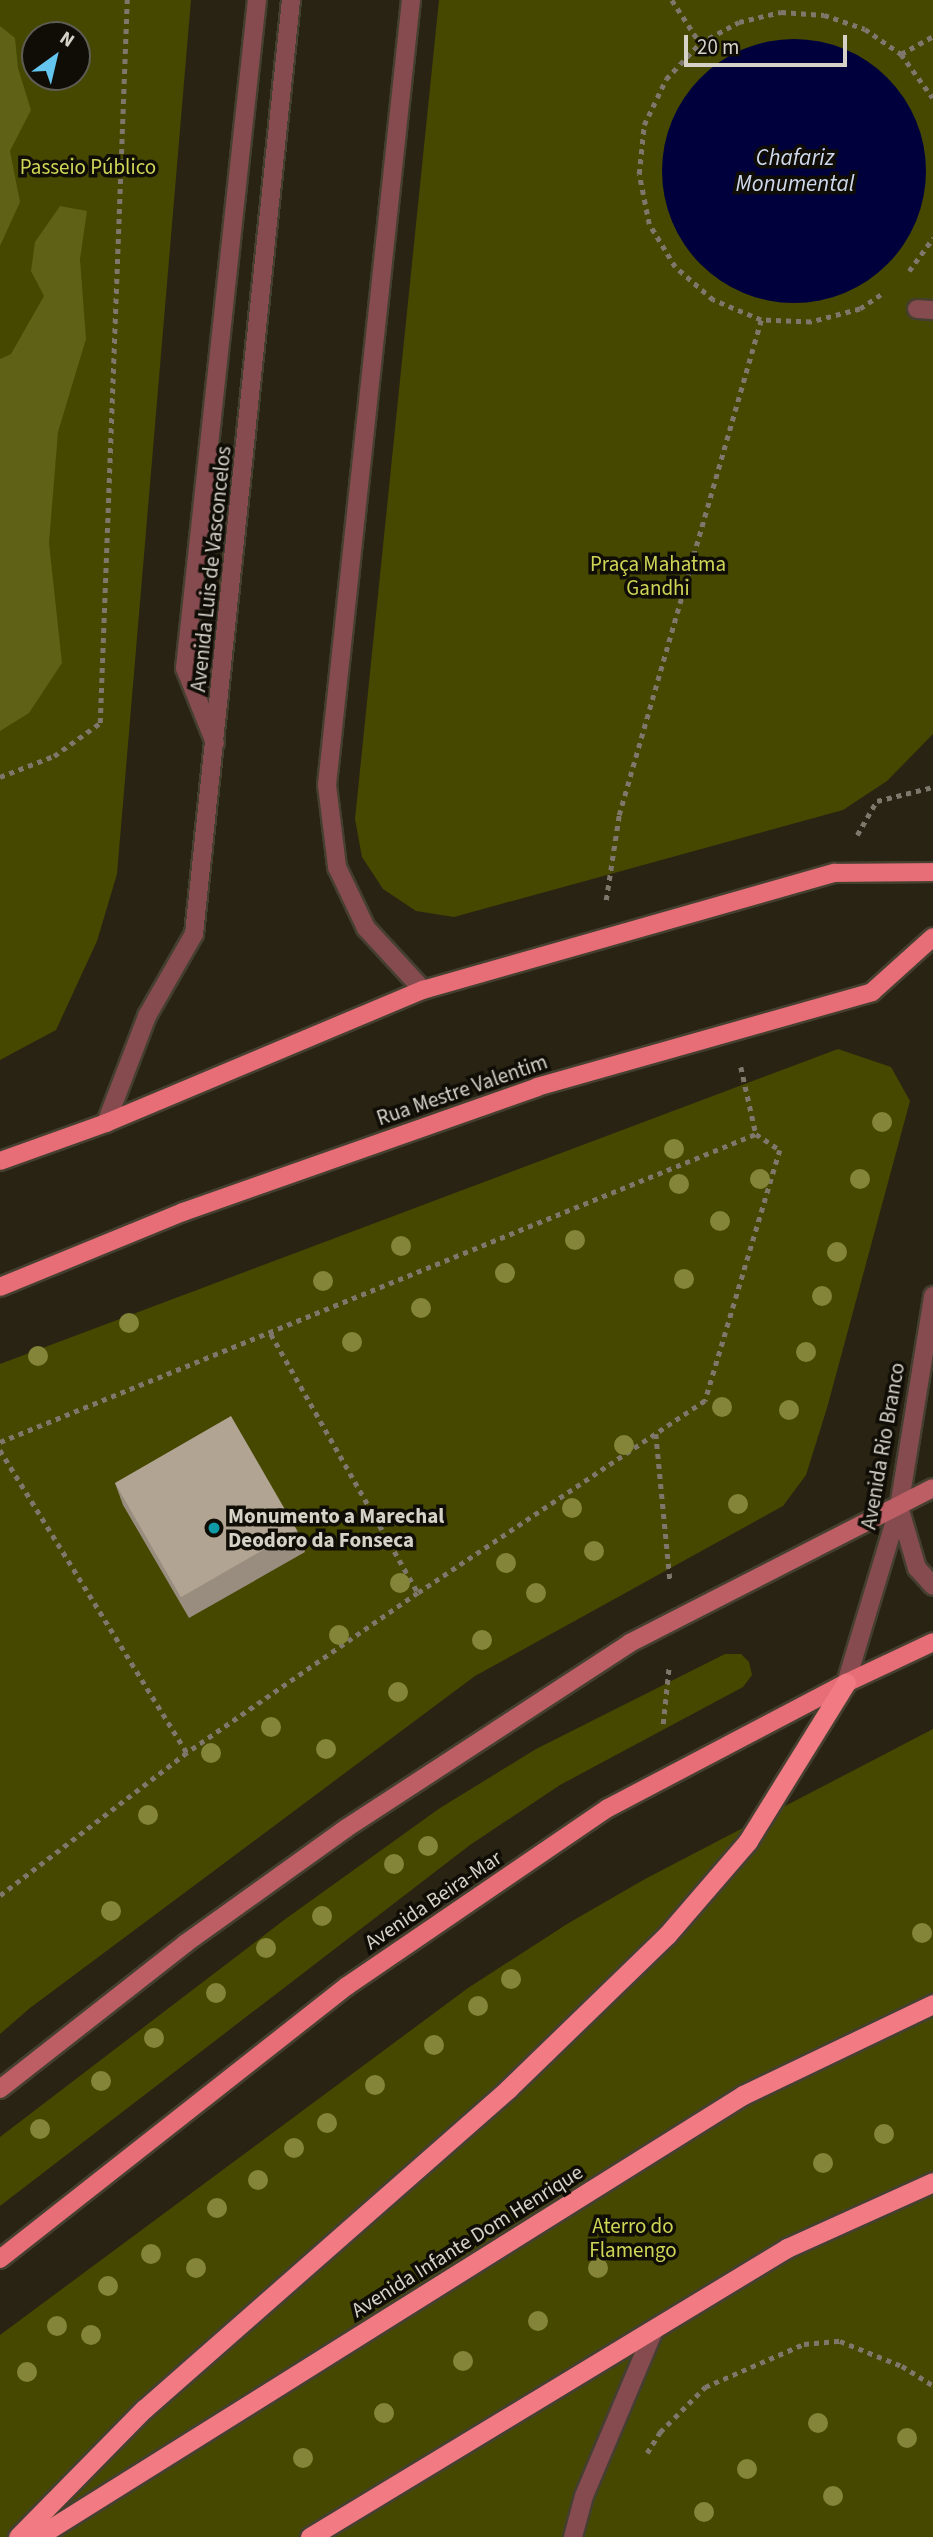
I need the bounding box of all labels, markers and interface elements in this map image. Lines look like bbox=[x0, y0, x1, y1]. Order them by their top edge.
north arrow bbox=[21, 21, 91, 91]
scale bar bbox=[688, 21, 851, 65]
text: N bbox=[54, 25, 80, 55]
text: 20 m bbox=[697, 32, 739, 62]
water label: Chafariz Monumental bbox=[736, 144, 854, 198]
park label: Passeio Público bbox=[20, 154, 156, 180]
street label: Avenida Luis de Vasconcelos bbox=[186, 445, 236, 693]
park label: Praça Mahatma Gandhi bbox=[590, 551, 726, 601]
street label: Rua Mestre Valentim bbox=[373, 1049, 551, 1131]
street label: Avenida Rio Branco bbox=[856, 1361, 910, 1531]
place label: Monumento a Marechal Deodoro da Fonseca bbox=[228, 1503, 444, 1553]
marker: Monumento a Marechal Deodoro da Fonseca bbox=[206, 1520, 222, 1536]
street label: Avenida Beira-Mar bbox=[360, 1845, 506, 1955]
street label: Avenida Infante Dom Henrique bbox=[347, 2159, 587, 2323]
park label: Aterro do Flamengo bbox=[589, 2213, 677, 2263]

